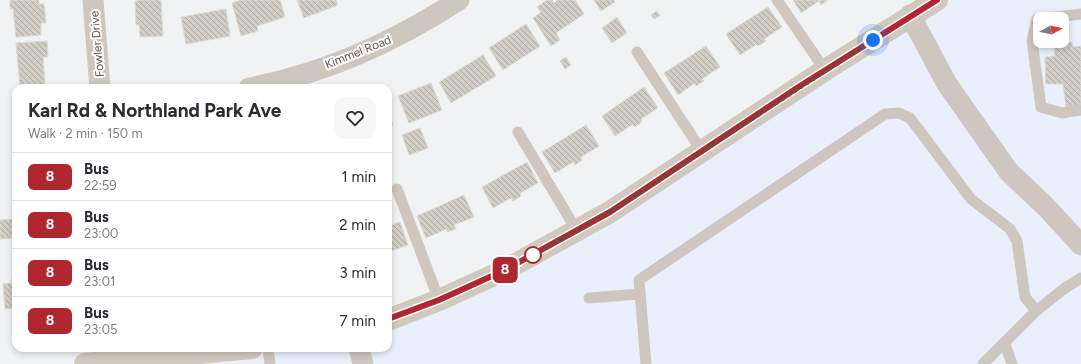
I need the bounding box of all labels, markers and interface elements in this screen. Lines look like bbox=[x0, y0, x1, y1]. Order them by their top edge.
street label: Fowler Drive bbox=[87, 10, 107, 78]
north arrow bbox=[1033, 12, 1069, 48]
map controls bbox=[1033, 12, 1069, 48]
your location bbox=[863, 30, 883, 50]
street label: Kimmel Road bbox=[323, 32, 393, 72]
button: heart bbox=[334, 97, 376, 139]
text: Karl Rd & Northland Park Ave bbox=[28, 99, 281, 122]
text: Walk · 2 min · 150 m bbox=[28, 126, 142, 141]
text: Bus bbox=[84, 160, 109, 178]
text: 8 bbox=[46, 168, 54, 185]
text: 1 min bbox=[341, 168, 376, 186]
text: 22:59 bbox=[84, 178, 117, 193]
text: Bus bbox=[84, 208, 109, 226]
text: 8 bbox=[46, 216, 54, 233]
text: 2 min bbox=[339, 216, 376, 234]
text: 23:00 bbox=[84, 226, 118, 241]
unlabelled marker bbox=[524, 246, 542, 264]
text: Bus bbox=[84, 256, 109, 274]
line badge: 8 bbox=[492, 257, 518, 283]
text: 8 bbox=[501, 261, 509, 278]
text: 8 bbox=[46, 264, 54, 281]
text: 3 min bbox=[340, 264, 376, 282]
text: 23:01 bbox=[84, 274, 115, 289]
text: Bus bbox=[84, 304, 109, 322]
text: 8 bbox=[46, 312, 54, 329]
text: 7 min bbox=[340, 312, 376, 330]
text: 23:05 bbox=[84, 322, 117, 337]

